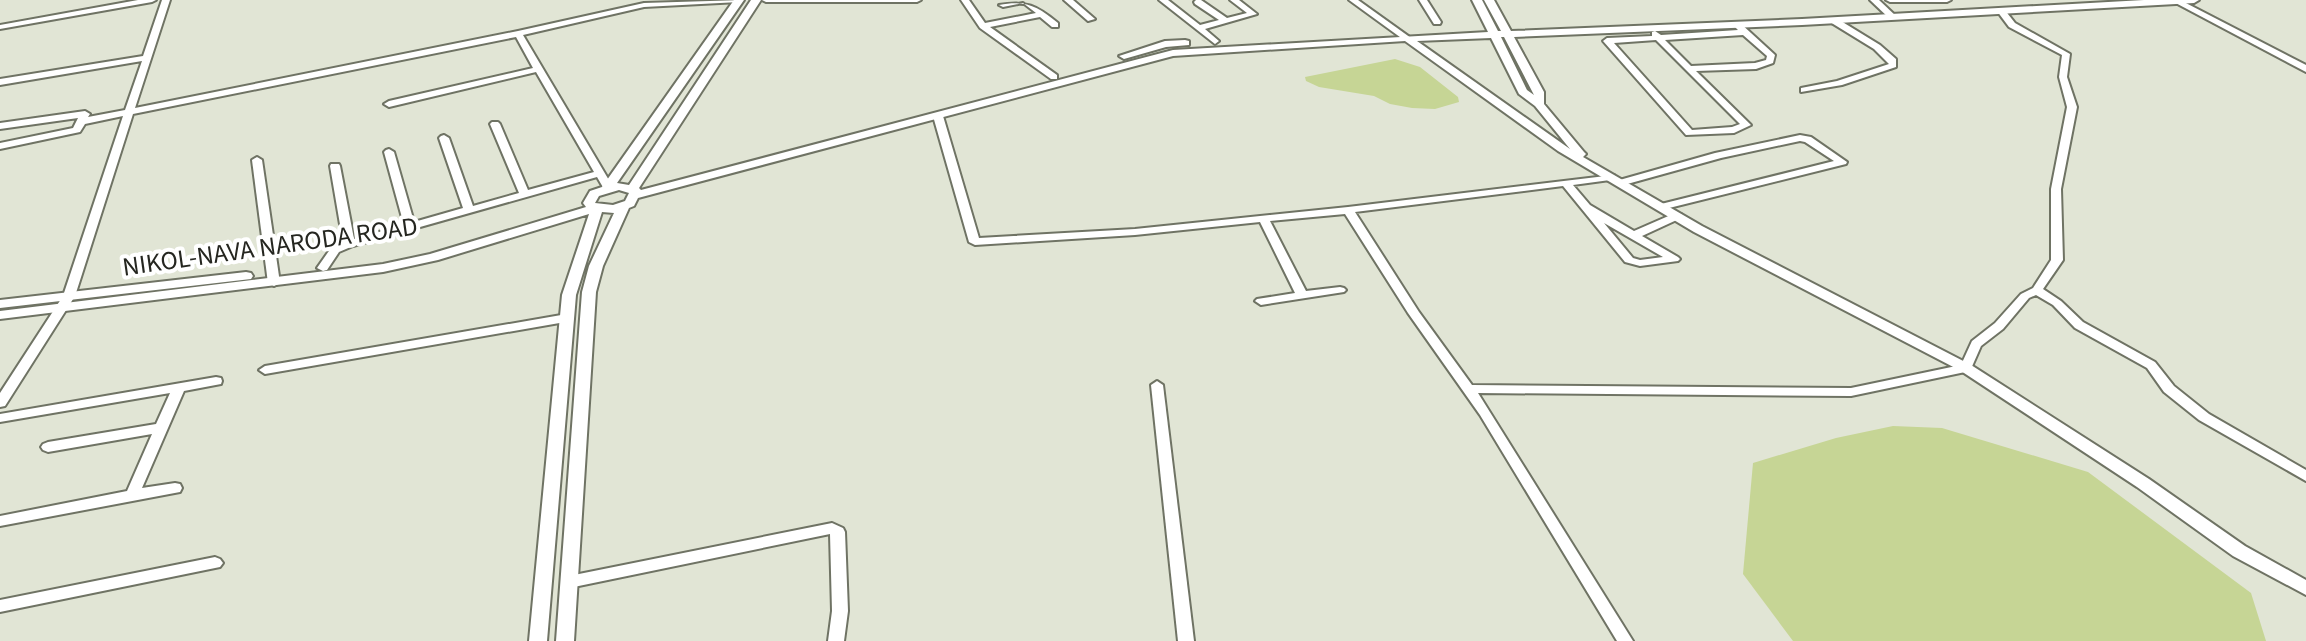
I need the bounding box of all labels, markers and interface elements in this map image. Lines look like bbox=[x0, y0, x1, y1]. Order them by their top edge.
street label: NIKOL-NAVA NARODA ROAD bbox=[120, 207, 420, 286]

